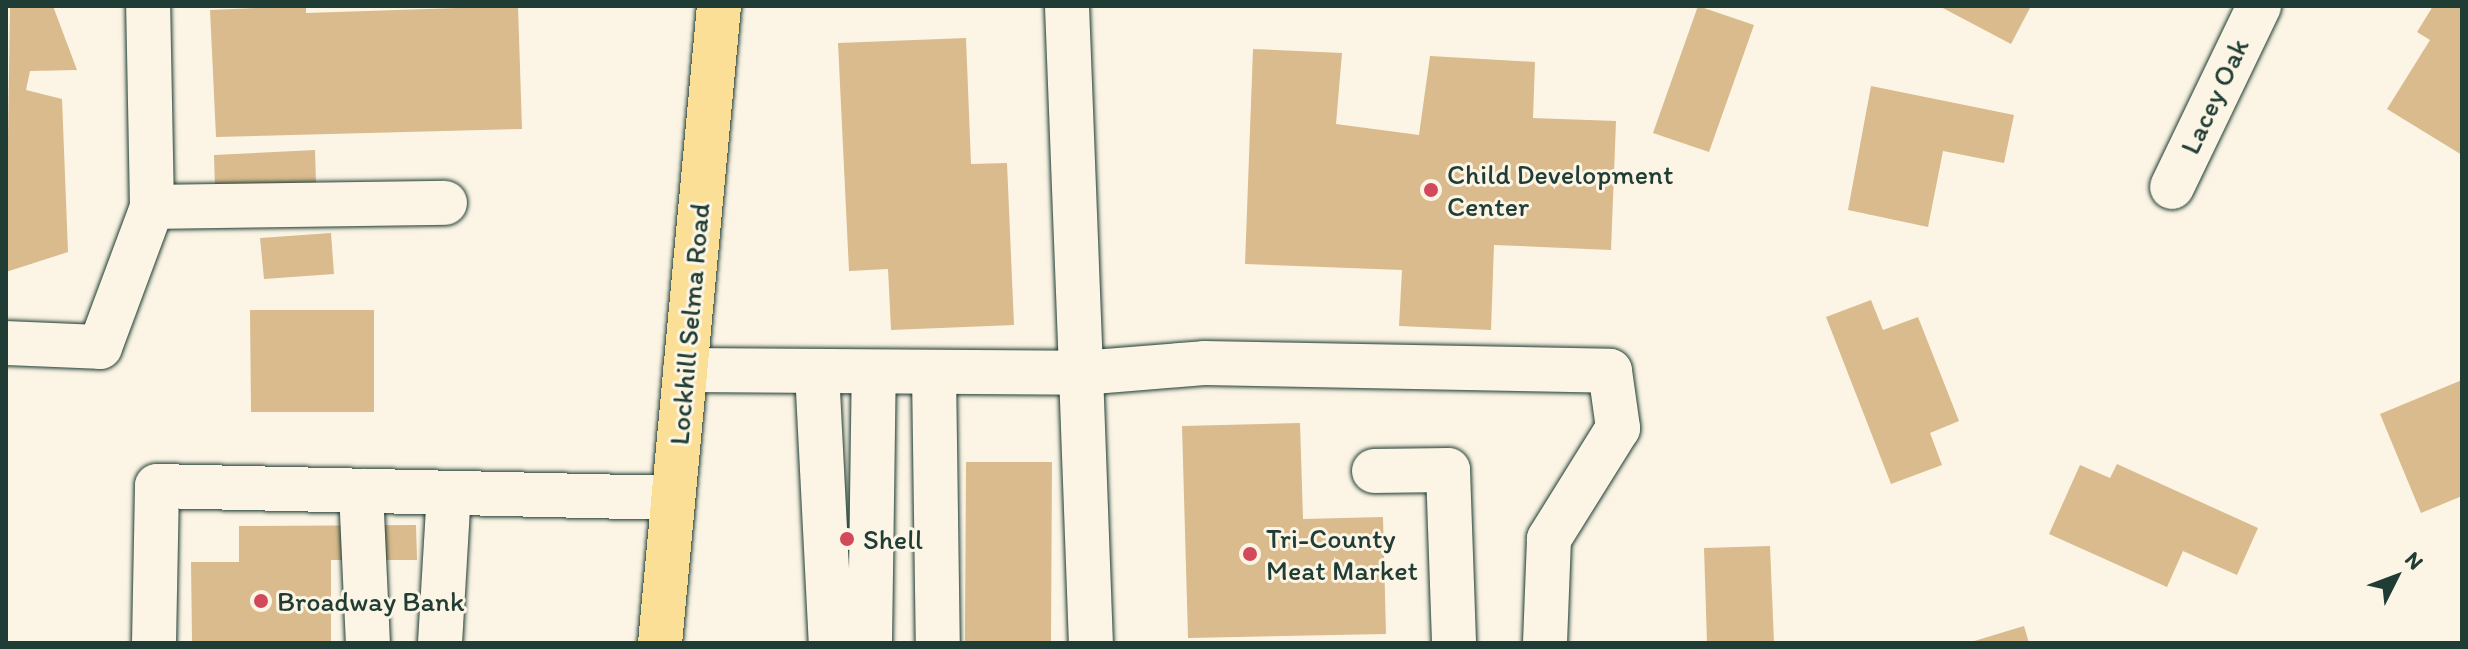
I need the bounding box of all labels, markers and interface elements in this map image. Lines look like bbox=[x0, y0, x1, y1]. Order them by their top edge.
street label: Lacey Oak bbox=[2173, 33, 2255, 159]
place label: Child Development Center bbox=[1447, 157, 1674, 223]
marker: Child Development Center bbox=[1422, 181, 1440, 199]
street label: Lockhill Selma Road bbox=[662, 203, 716, 445]
place label: Tri-County Meat Market bbox=[1266, 521, 1418, 587]
place label: Shell bbox=[863, 522, 923, 556]
marker: Shell bbox=[838, 530, 856, 548]
north arrow bbox=[2356, 537, 2436, 617]
marker: Tri-County Meat Market bbox=[1241, 545, 1259, 563]
text: N bbox=[2399, 546, 2429, 575]
place label: Broadway Bank bbox=[277, 584, 465, 618]
marker: Broadway Bank bbox=[252, 592, 270, 610]

